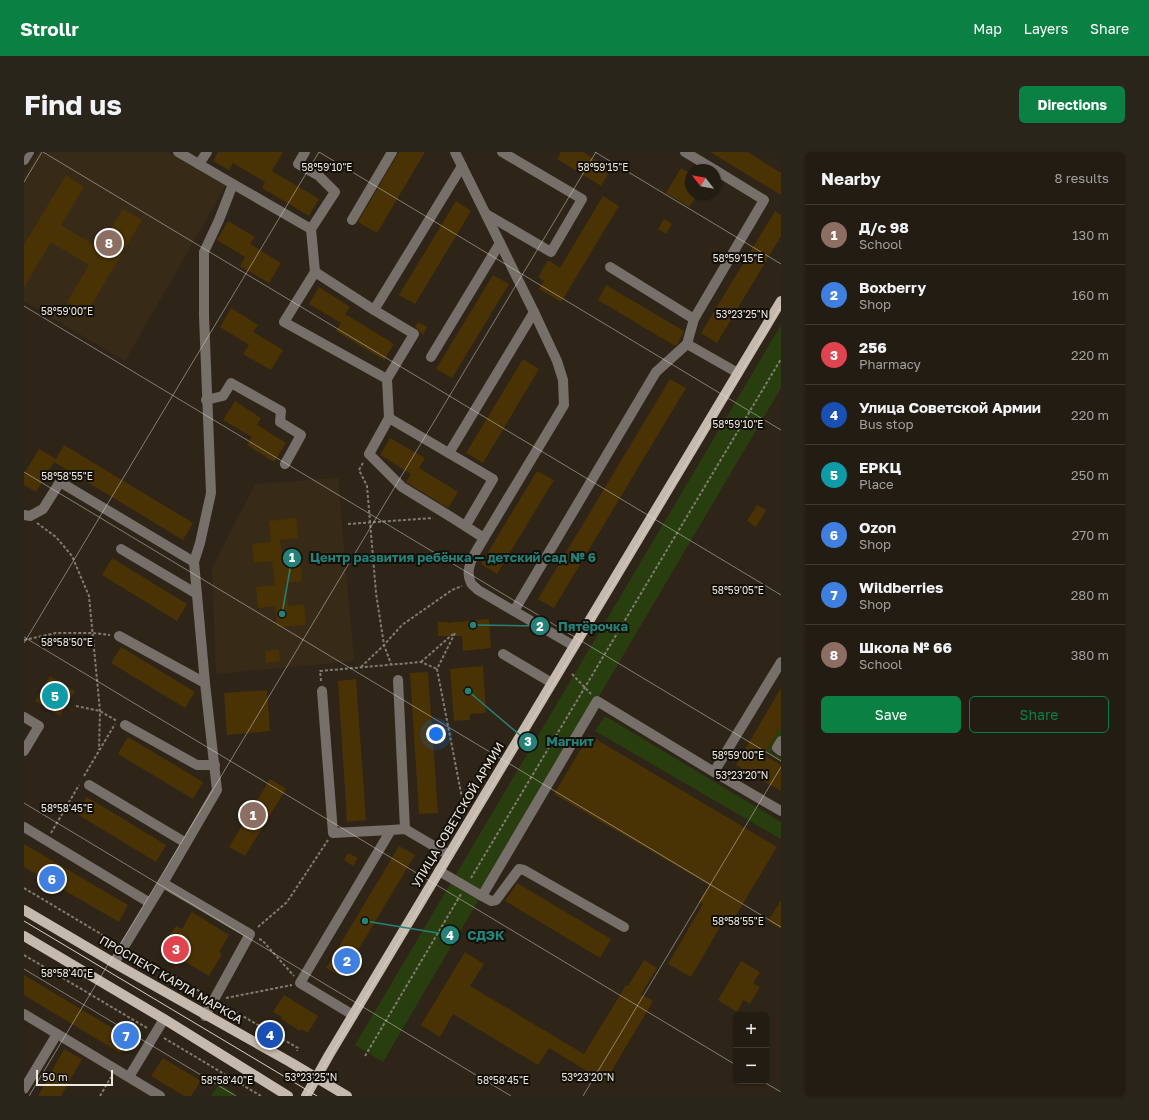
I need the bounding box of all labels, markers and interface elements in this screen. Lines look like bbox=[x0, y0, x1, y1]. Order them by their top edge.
text: Strollr bbox=[20, 17, 79, 40]
text: Map bbox=[973, 20, 1002, 37]
text: Layers bbox=[1024, 20, 1068, 37]
text: Share bbox=[1090, 20, 1129, 37]
button: Directions bbox=[1019, 86, 1125, 123]
text: Find us bbox=[24, 88, 122, 121]
text: 58°59'10"E bbox=[302, 161, 352, 173]
text: 58°59'15"E bbox=[578, 161, 628, 173]
north arrow bbox=[685, 164, 721, 200]
text: Nearby bbox=[821, 168, 881, 189]
text: 8 results bbox=[1055, 170, 1109, 186]
text: Д/с 98 bbox=[859, 218, 909, 236]
text: 1 bbox=[831, 227, 837, 243]
text: 130 m bbox=[1072, 227, 1109, 243]
pin: 8 bbox=[96, 228, 122, 258]
text: School bbox=[859, 236, 902, 252]
text: 58°59'15"E bbox=[713, 252, 763, 264]
text: Boxberry bbox=[859, 278, 926, 296]
text: 2 bbox=[830, 287, 838, 303]
text: 160 m bbox=[1072, 287, 1109, 303]
text: Shop bbox=[859, 296, 891, 312]
text: 58°59'00"E bbox=[41, 305, 93, 317]
text: 53°23'25"N bbox=[716, 308, 768, 320]
text: 256 bbox=[859, 338, 887, 356]
text: 3 bbox=[830, 347, 838, 363]
text: 220 m bbox=[1071, 347, 1109, 363]
text: Pharmacy bbox=[859, 356, 921, 372]
text: Улица Советской Армии bbox=[859, 398, 1041, 416]
text: 4 bbox=[830, 407, 838, 423]
text: 220 m bbox=[1071, 407, 1109, 423]
text: Bus stop bbox=[859, 416, 914, 432]
text: 58°59'10"E bbox=[713, 418, 763, 430]
text: ЕРКЦ bbox=[859, 458, 901, 476]
text: 5 bbox=[830, 467, 838, 483]
text: 250 m bbox=[1071, 467, 1109, 483]
text: 58°58'55"E bbox=[41, 470, 93, 482]
text: Place bbox=[859, 476, 894, 492]
text: Ozon bbox=[859, 518, 896, 536]
text: 6 bbox=[830, 527, 838, 543]
text: 270 m bbox=[1072, 527, 1109, 543]
text: Shop bbox=[859, 536, 891, 552]
callout: Центр развития ребёнка — детский сад № 6 bbox=[282, 545, 605, 570]
text: Центр развития ребёнка — детский сад № 6 bbox=[310, 549, 596, 565]
text: 1 bbox=[289, 550, 295, 565]
text: Wildberries bbox=[859, 578, 943, 596]
text: 58°59'05"E bbox=[712, 584, 764, 596]
text: 7 bbox=[830, 587, 838, 603]
text: 280 m bbox=[1071, 587, 1109, 603]
text: Shop bbox=[859, 596, 891, 612]
callout: Пятёрочка bbox=[530, 614, 636, 639]
text: Пятёрочка bbox=[558, 618, 628, 634]
text: 2 bbox=[536, 619, 544, 634]
text: 58°58'50"E bbox=[41, 636, 93, 648]
text: Школа № 66 bbox=[859, 638, 952, 656]
text: 8 bbox=[830, 647, 838, 663]
text: 380 m bbox=[1071, 647, 1109, 663]
text: School bbox=[859, 656, 902, 672]
pin: 5 bbox=[42, 681, 68, 711]
button: Save bbox=[821, 696, 961, 733]
button: Share bbox=[969, 696, 1109, 733]
your location bbox=[426, 724, 446, 744]
callout: Магнит bbox=[518, 729, 602, 754]
text: Магнит bbox=[546, 733, 594, 749]
text: 3 bbox=[524, 734, 532, 749]
street label: УЛИЦА СОВЕТСКОЙ АРМИИ bbox=[408, 739, 507, 890]
text: 58°59'00"E bbox=[712, 749, 764, 761]
text: 53°23'20"N bbox=[716, 769, 768, 781]
pin: 1 bbox=[240, 800, 266, 830]
text: 58°58'45"E bbox=[41, 802, 93, 814]
pin: 6 bbox=[39, 864, 65, 894]
text: 58°58'55"E bbox=[712, 915, 764, 927]
callout: СДЭК bbox=[440, 923, 513, 948]
text: СДЭК bbox=[467, 927, 505, 943]
text: 4 bbox=[446, 928, 454, 943]
street label: ПРОСПЕКТ КАРЛА МАРКСА bbox=[97, 932, 246, 1027]
pin: 3 bbox=[163, 934, 189, 964]
pin: 2 bbox=[334, 946, 360, 976]
text: 58°58'40"E bbox=[41, 967, 93, 979]
map controls bbox=[733, 1012, 769, 1084]
button: + bbox=[733, 1012, 769, 1048]
pin: 4 bbox=[257, 1020, 283, 1050]
pin: 7 bbox=[113, 1021, 139, 1051]
button: − bbox=[733, 1048, 769, 1084]
scale bar bbox=[36, 1068, 113, 1087]
text: 50 m bbox=[42, 1070, 68, 1083]
text: 53°23'25"N bbox=[285, 1071, 337, 1083]
text: 53°23'20"N bbox=[562, 1071, 614, 1083]
text: 58°58'40"E bbox=[201, 1074, 253, 1086]
text: 58°58'45"E bbox=[477, 1074, 529, 1086]

